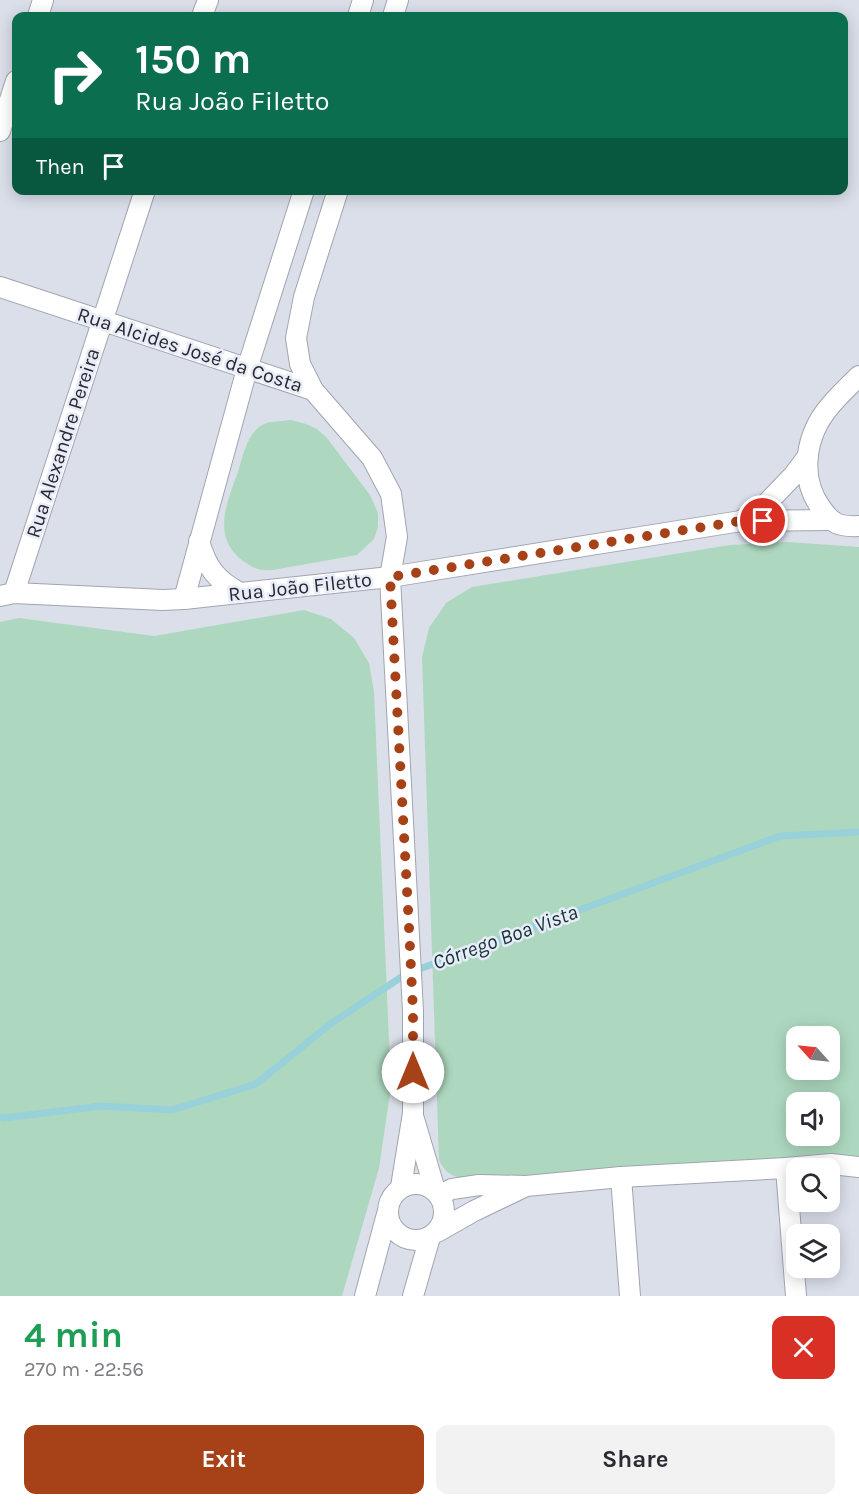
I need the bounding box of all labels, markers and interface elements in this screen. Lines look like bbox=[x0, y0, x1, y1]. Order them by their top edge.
text: 150 m bbox=[135, 34, 251, 84]
icon: right bbox=[36, 36, 114, 114]
text: Rua João Filetto bbox=[135, 85, 330, 117]
icon: arrive bbox=[97, 150, 130, 183]
text: Then bbox=[36, 154, 85, 180]
street label: Rua Alcides José da Costa bbox=[75, 303, 305, 397]
street label: Rua Alexandre Pereira bbox=[21, 345, 105, 541]
pin bbox=[737, 495, 788, 546]
icon: arrive bbox=[746, 504, 779, 537]
street label: Rua João Filetto bbox=[227, 568, 373, 606]
water label: Córrego Boa Vista bbox=[429, 900, 581, 974]
north arrow bbox=[786, 1026, 840, 1080]
map controls bbox=[786, 1026, 840, 1278]
position arrow bbox=[381, 1040, 445, 1104]
button: sound bbox=[786, 1092, 840, 1146]
button: search bbox=[786, 1158, 840, 1212]
button: layers bbox=[786, 1224, 840, 1278]
text: 4 min bbox=[24, 1314, 123, 1356]
button: close bbox=[772, 1316, 835, 1379]
text: 270 m · 22:56 bbox=[24, 1358, 144, 1381]
button: Exit bbox=[24, 1425, 424, 1494]
button: Share bbox=[436, 1425, 835, 1494]

